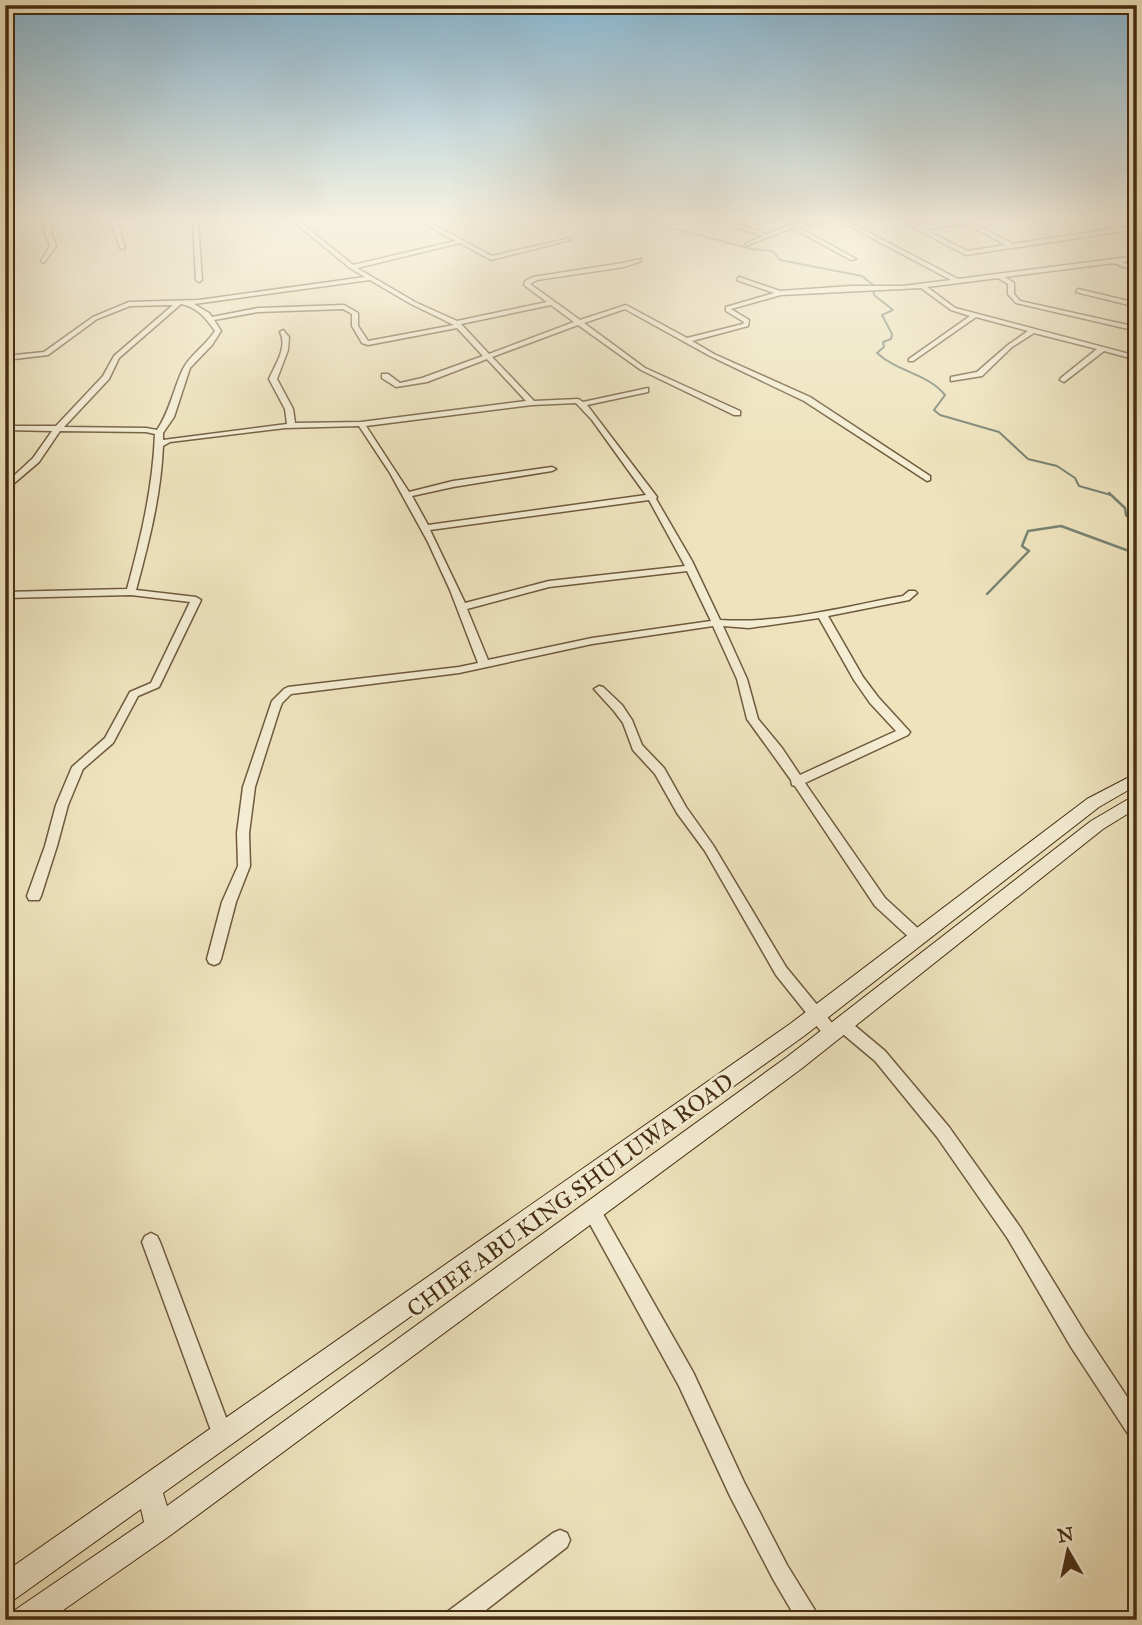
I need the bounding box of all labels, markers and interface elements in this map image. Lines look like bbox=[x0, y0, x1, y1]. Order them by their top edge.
street label: CHIEF ABU KING SHULUWA ROAD bbox=[401, 1067, 739, 1323]
north arrow bbox=[1034, 1516, 1104, 1586]
text: N bbox=[1056, 1522, 1075, 1547]

